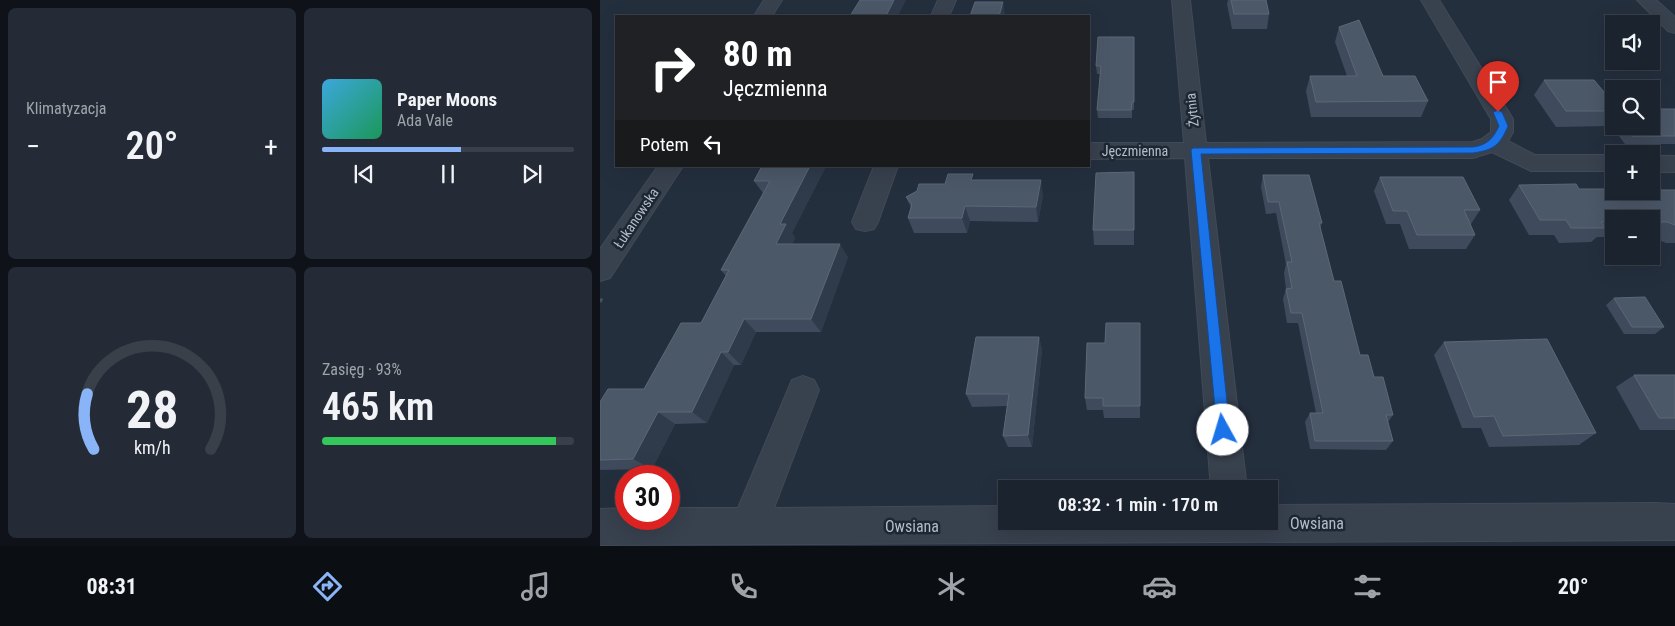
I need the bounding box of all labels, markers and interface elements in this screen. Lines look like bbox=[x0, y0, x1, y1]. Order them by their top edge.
map controls bbox=[1605, 15, 1660, 265]
button: sound bbox=[1605, 15, 1660, 70]
text: 80 m bbox=[723, 34, 792, 75]
icon: right bbox=[640, 35, 705, 100]
pin bbox=[1477, 61, 1519, 112]
icon: arrive bbox=[1484, 68, 1512, 96]
text: Jęczmienna bbox=[723, 76, 828, 101]
button: search bbox=[1605, 80, 1660, 135]
text: Paper Moons bbox=[397, 88, 497, 111]
street label: Żytnia bbox=[1182, 92, 1202, 128]
text: Klimatyzacja bbox=[26, 99, 107, 118]
text: Ada Vale bbox=[397, 111, 453, 130]
text: 20° bbox=[126, 124, 178, 168]
text: − bbox=[26, 130, 40, 163]
text: + bbox=[264, 130, 278, 163]
icon: left bbox=[699, 130, 727, 158]
text: Potem bbox=[640, 133, 689, 156]
street label: Jęczmienna bbox=[1102, 143, 1168, 159]
button: + bbox=[1605, 145, 1660, 200]
icon: previous bbox=[350, 160, 378, 188]
icon: pause bbox=[434, 160, 462, 188]
icon: next bbox=[518, 160, 546, 188]
street label: Łukanowska bbox=[610, 185, 662, 251]
button: − bbox=[1605, 210, 1660, 265]
text: Zasięg · 93% bbox=[322, 360, 402, 379]
text: 28 bbox=[126, 380, 178, 441]
text: 465 km bbox=[322, 385, 434, 429]
position arrow bbox=[1196, 403, 1248, 455]
text: km/h bbox=[134, 437, 170, 458]
speed limit sign: 30 bbox=[615, 465, 680, 530]
text: 08:32 · 1 min · 170 m bbox=[1058, 493, 1218, 516]
street label: Owsiana bbox=[1290, 514, 1344, 533]
street label: Owsiana bbox=[885, 517, 939, 536]
icon: directions bbox=[310, 569, 345, 604]
icon: music bbox=[518, 569, 553, 604]
icon: phone bbox=[726, 569, 761, 604]
icon: climate bbox=[934, 569, 969, 604]
icon: car bbox=[1142, 569, 1177, 604]
icon: filters bbox=[1350, 569, 1385, 604]
text: 08:31 bbox=[86, 574, 137, 599]
text: 20° bbox=[1558, 574, 1588, 599]

